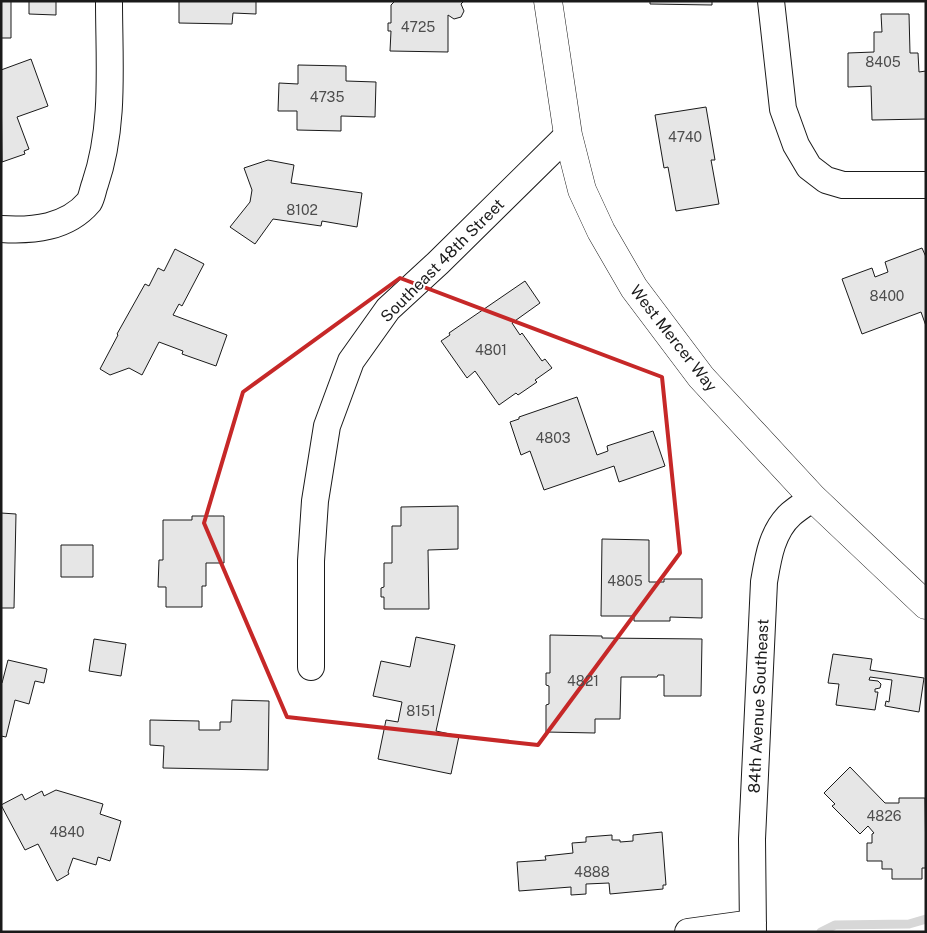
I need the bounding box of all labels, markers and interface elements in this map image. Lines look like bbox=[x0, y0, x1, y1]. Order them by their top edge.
house number: 4725 bbox=[401, 19, 435, 35]
house number: 8405 bbox=[865, 54, 901, 70]
house number: 4735 bbox=[310, 89, 344, 105]
house number: 4740 bbox=[668, 129, 702, 145]
street label: Southeast 48th Street bbox=[377, 195, 508, 326]
house number: 8102 bbox=[286, 202, 318, 218]
street label: West Mercer Way bbox=[626, 281, 721, 396]
house number: 8400 bbox=[870, 288, 904, 304]
house number: 4801 bbox=[475, 342, 507, 358]
house number: 4803 bbox=[535, 430, 571, 446]
house number: 4805 bbox=[607, 573, 643, 589]
street label: 84th Avenue Southeast bbox=[744, 618, 773, 794]
house number: 4821 bbox=[567, 673, 599, 689]
house number: 8151 bbox=[406, 703, 436, 719]
house number: 4826 bbox=[867, 808, 902, 824]
house number: 4840 bbox=[49, 824, 85, 840]
house number: 4888 bbox=[574, 864, 610, 880]

